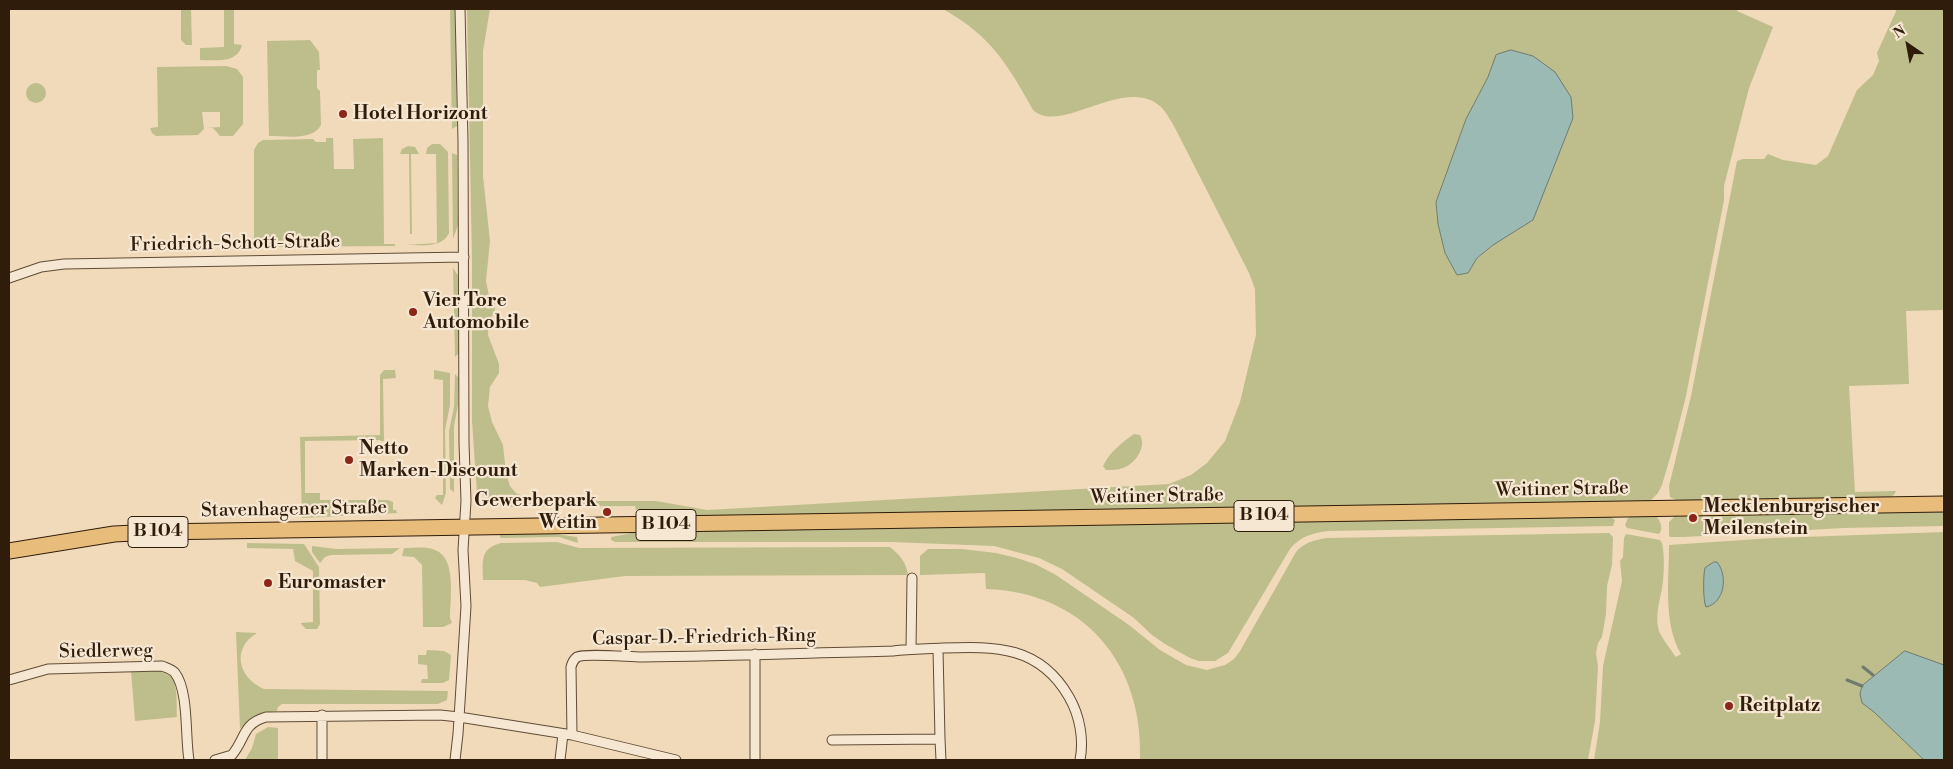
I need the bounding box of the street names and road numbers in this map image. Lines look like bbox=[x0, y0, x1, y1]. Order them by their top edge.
street label: Friedrich-Schott-Straße bbox=[130, 231, 340, 257]
street label: Weitiner Straße bbox=[1495, 477, 1629, 503]
street label: Weitiner Straße bbox=[1090, 484, 1224, 510]
street label: Stavenhagener Straße bbox=[201, 497, 387, 523]
road number: B 104 bbox=[1234, 501, 1294, 532]
road number: B 104 bbox=[636, 510, 696, 540]
road number: B 104 bbox=[128, 516, 188, 548]
street label: Caspar-D.-Friedrich-Ring bbox=[592, 625, 816, 651]
street label: Siedlerweg bbox=[59, 640, 153, 664]

